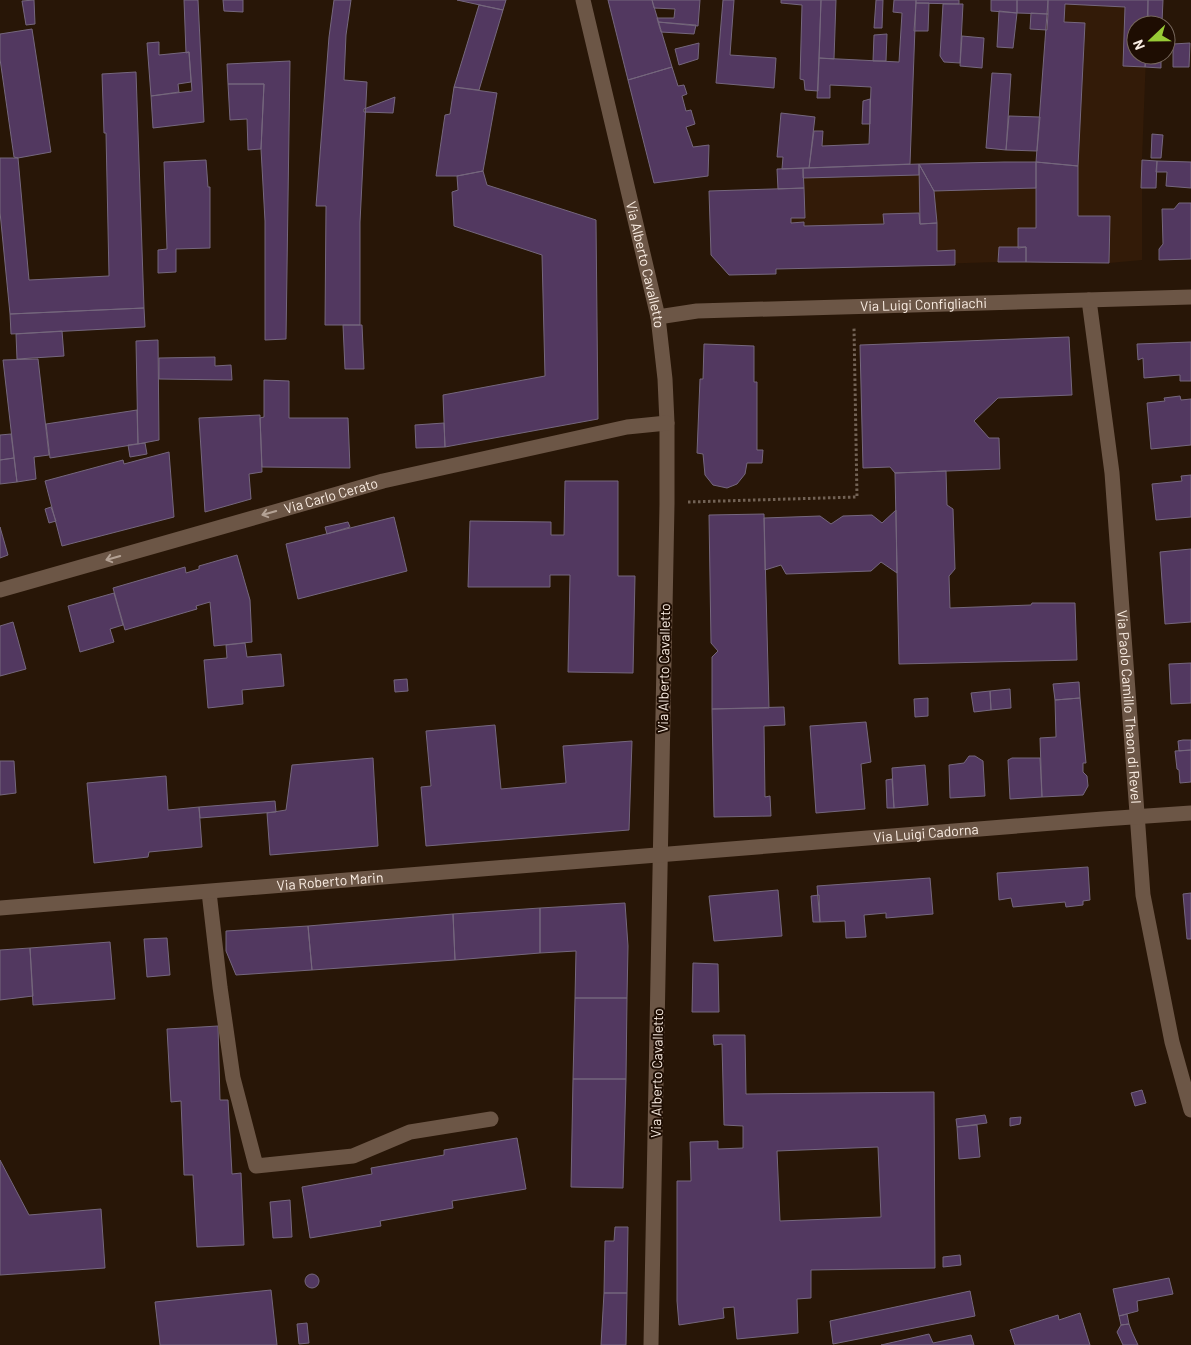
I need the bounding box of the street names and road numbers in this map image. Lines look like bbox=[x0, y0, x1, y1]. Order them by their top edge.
street label: Via Alberto Cavalletto bbox=[623, 199, 668, 329]
street label: Via Luigi Configliachi bbox=[860, 294, 987, 314]
street label: Via Carlo Cerato bbox=[282, 474, 380, 517]
street label: Via Alberto Cavalletto bbox=[654, 603, 673, 733]
street label: Via Paolo Camillo Thaon di Revel bbox=[1114, 610, 1145, 804]
street label: Via Luigi Cadorna bbox=[873, 820, 979, 845]
street label: Via Roberto Marin bbox=[276, 868, 384, 894]
street label: Via Alberto Cavalletto bbox=[647, 1008, 666, 1138]

